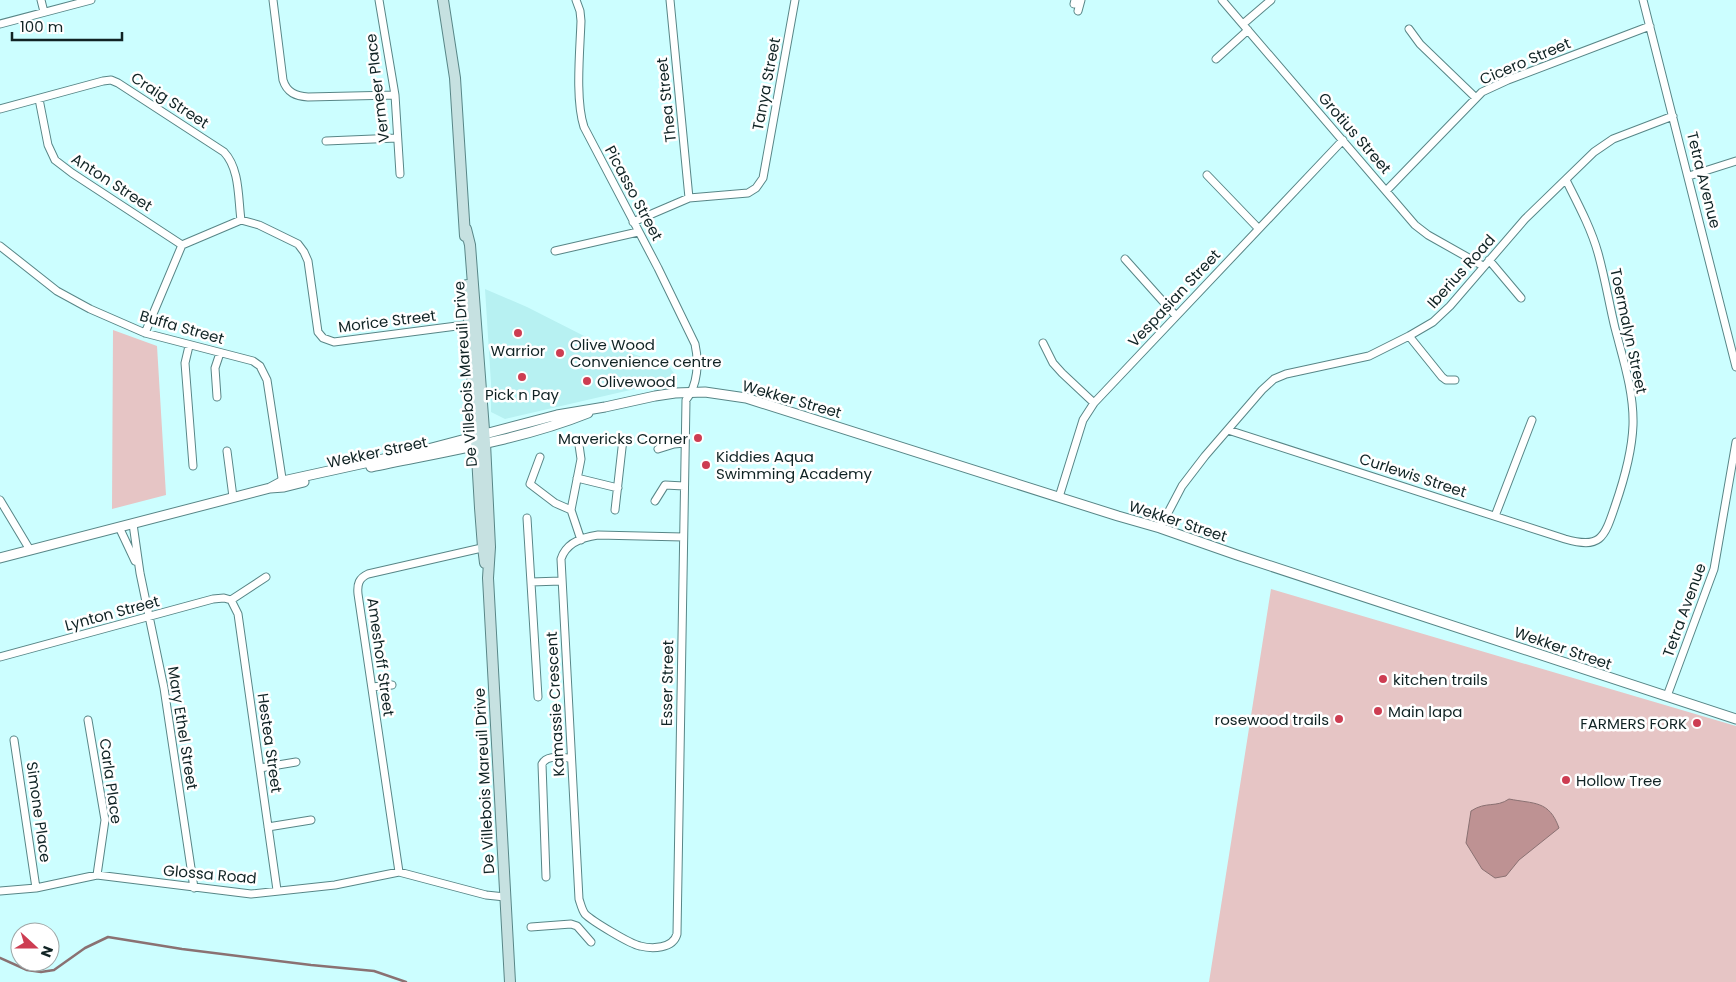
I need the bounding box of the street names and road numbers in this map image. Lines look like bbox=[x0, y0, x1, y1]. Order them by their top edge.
street label: Vermeer Place bbox=[360, 32, 394, 144]
street label: Cicero Street bbox=[1476, 32, 1574, 90]
street label: Tanya Street bbox=[747, 36, 785, 132]
street label: Thea Street bbox=[651, 57, 681, 143]
street label: Craig Street bbox=[127, 67, 213, 133]
street label: Grotius Street bbox=[1314, 88, 1396, 178]
street label: Tetra Avenue bbox=[1682, 129, 1726, 231]
street label: Picasso Street bbox=[600, 142, 668, 244]
street label: Anton Street bbox=[68, 148, 156, 216]
street label: Iberius Road bbox=[1422, 229, 1500, 313]
street label: Vespasian Street bbox=[1123, 244, 1225, 352]
street label: Toermalyn Street bbox=[1605, 266, 1653, 396]
street label: De Villebois Mareuil Drive bbox=[448, 280, 482, 468]
street label: Buffa Street bbox=[137, 305, 227, 349]
street label: Morice Street bbox=[337, 305, 437, 337]
street label: Wekker Street bbox=[740, 375, 844, 423]
street label: Wekker Street bbox=[325, 431, 429, 473]
street label: Curlewis Street bbox=[1357, 448, 1469, 502]
street label: Wekker Street bbox=[1126, 495, 1230, 547]
street label: Tetra Avenue bbox=[1657, 560, 1711, 660]
street label: Lynton Street bbox=[62, 590, 162, 636]
street label: Ameshoff Street bbox=[362, 596, 400, 718]
street label: Wekker Street bbox=[1511, 621, 1615, 675]
street label: Kamassie Crescent bbox=[541, 631, 569, 777]
street label: Esser Street bbox=[656, 640, 678, 726]
street label: Mary Ethel Street bbox=[163, 665, 203, 791]
street label: De Villebois Mareuil Drive bbox=[469, 687, 499, 875]
street label: Hestea Street bbox=[253, 692, 287, 794]
street label: Carla Place bbox=[95, 737, 127, 825]
street label: Simone Place bbox=[22, 760, 56, 864]
street label: Glossa Road bbox=[162, 859, 258, 889]

